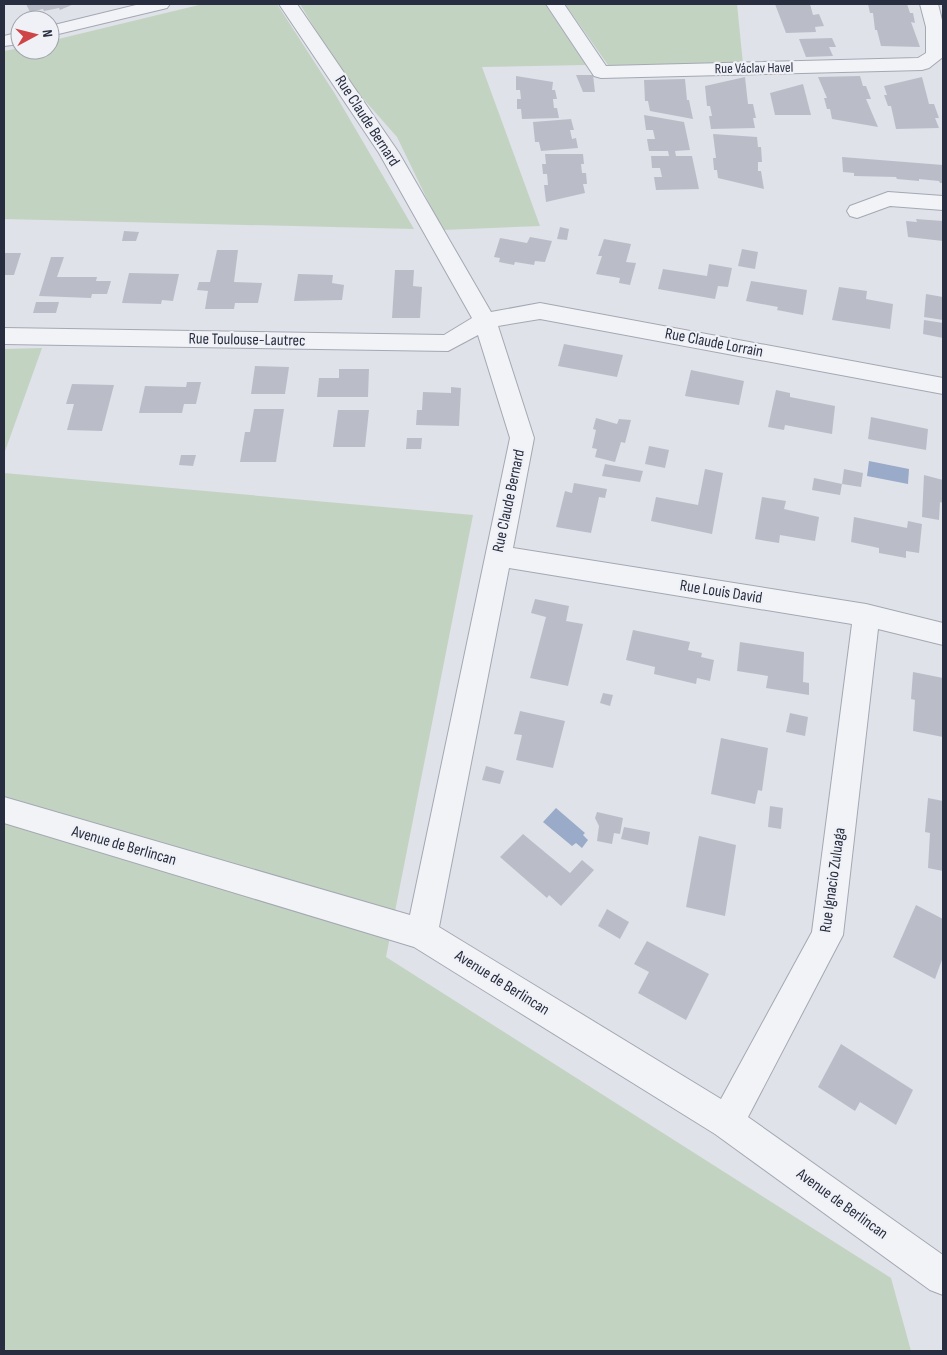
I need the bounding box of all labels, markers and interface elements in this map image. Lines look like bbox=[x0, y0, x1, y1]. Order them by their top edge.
north arrow bbox=[10, 10, 60, 60]
text: N bbox=[39, 29, 56, 38]
street label: Rue Václav Havel bbox=[715, 59, 793, 77]
street label: Rue Claude Bernard bbox=[331, 72, 403, 170]
street label: Rue Claude Lorrain bbox=[663, 324, 765, 362]
street label: Rue Toulouse-Lautrec bbox=[188, 329, 306, 351]
street label: Rue Claude Bernard bbox=[489, 448, 529, 554]
street label: Rue Louis David bbox=[679, 576, 763, 608]
street label: Avenue de Berlincan bbox=[69, 822, 178, 870]
street label: Rue Ignacio Zuluaga bbox=[816, 826, 850, 934]
street label: Avenue de Berlincan bbox=[450, 946, 553, 1020]
street label: Avenue de Berlincan bbox=[792, 1164, 891, 1243]

